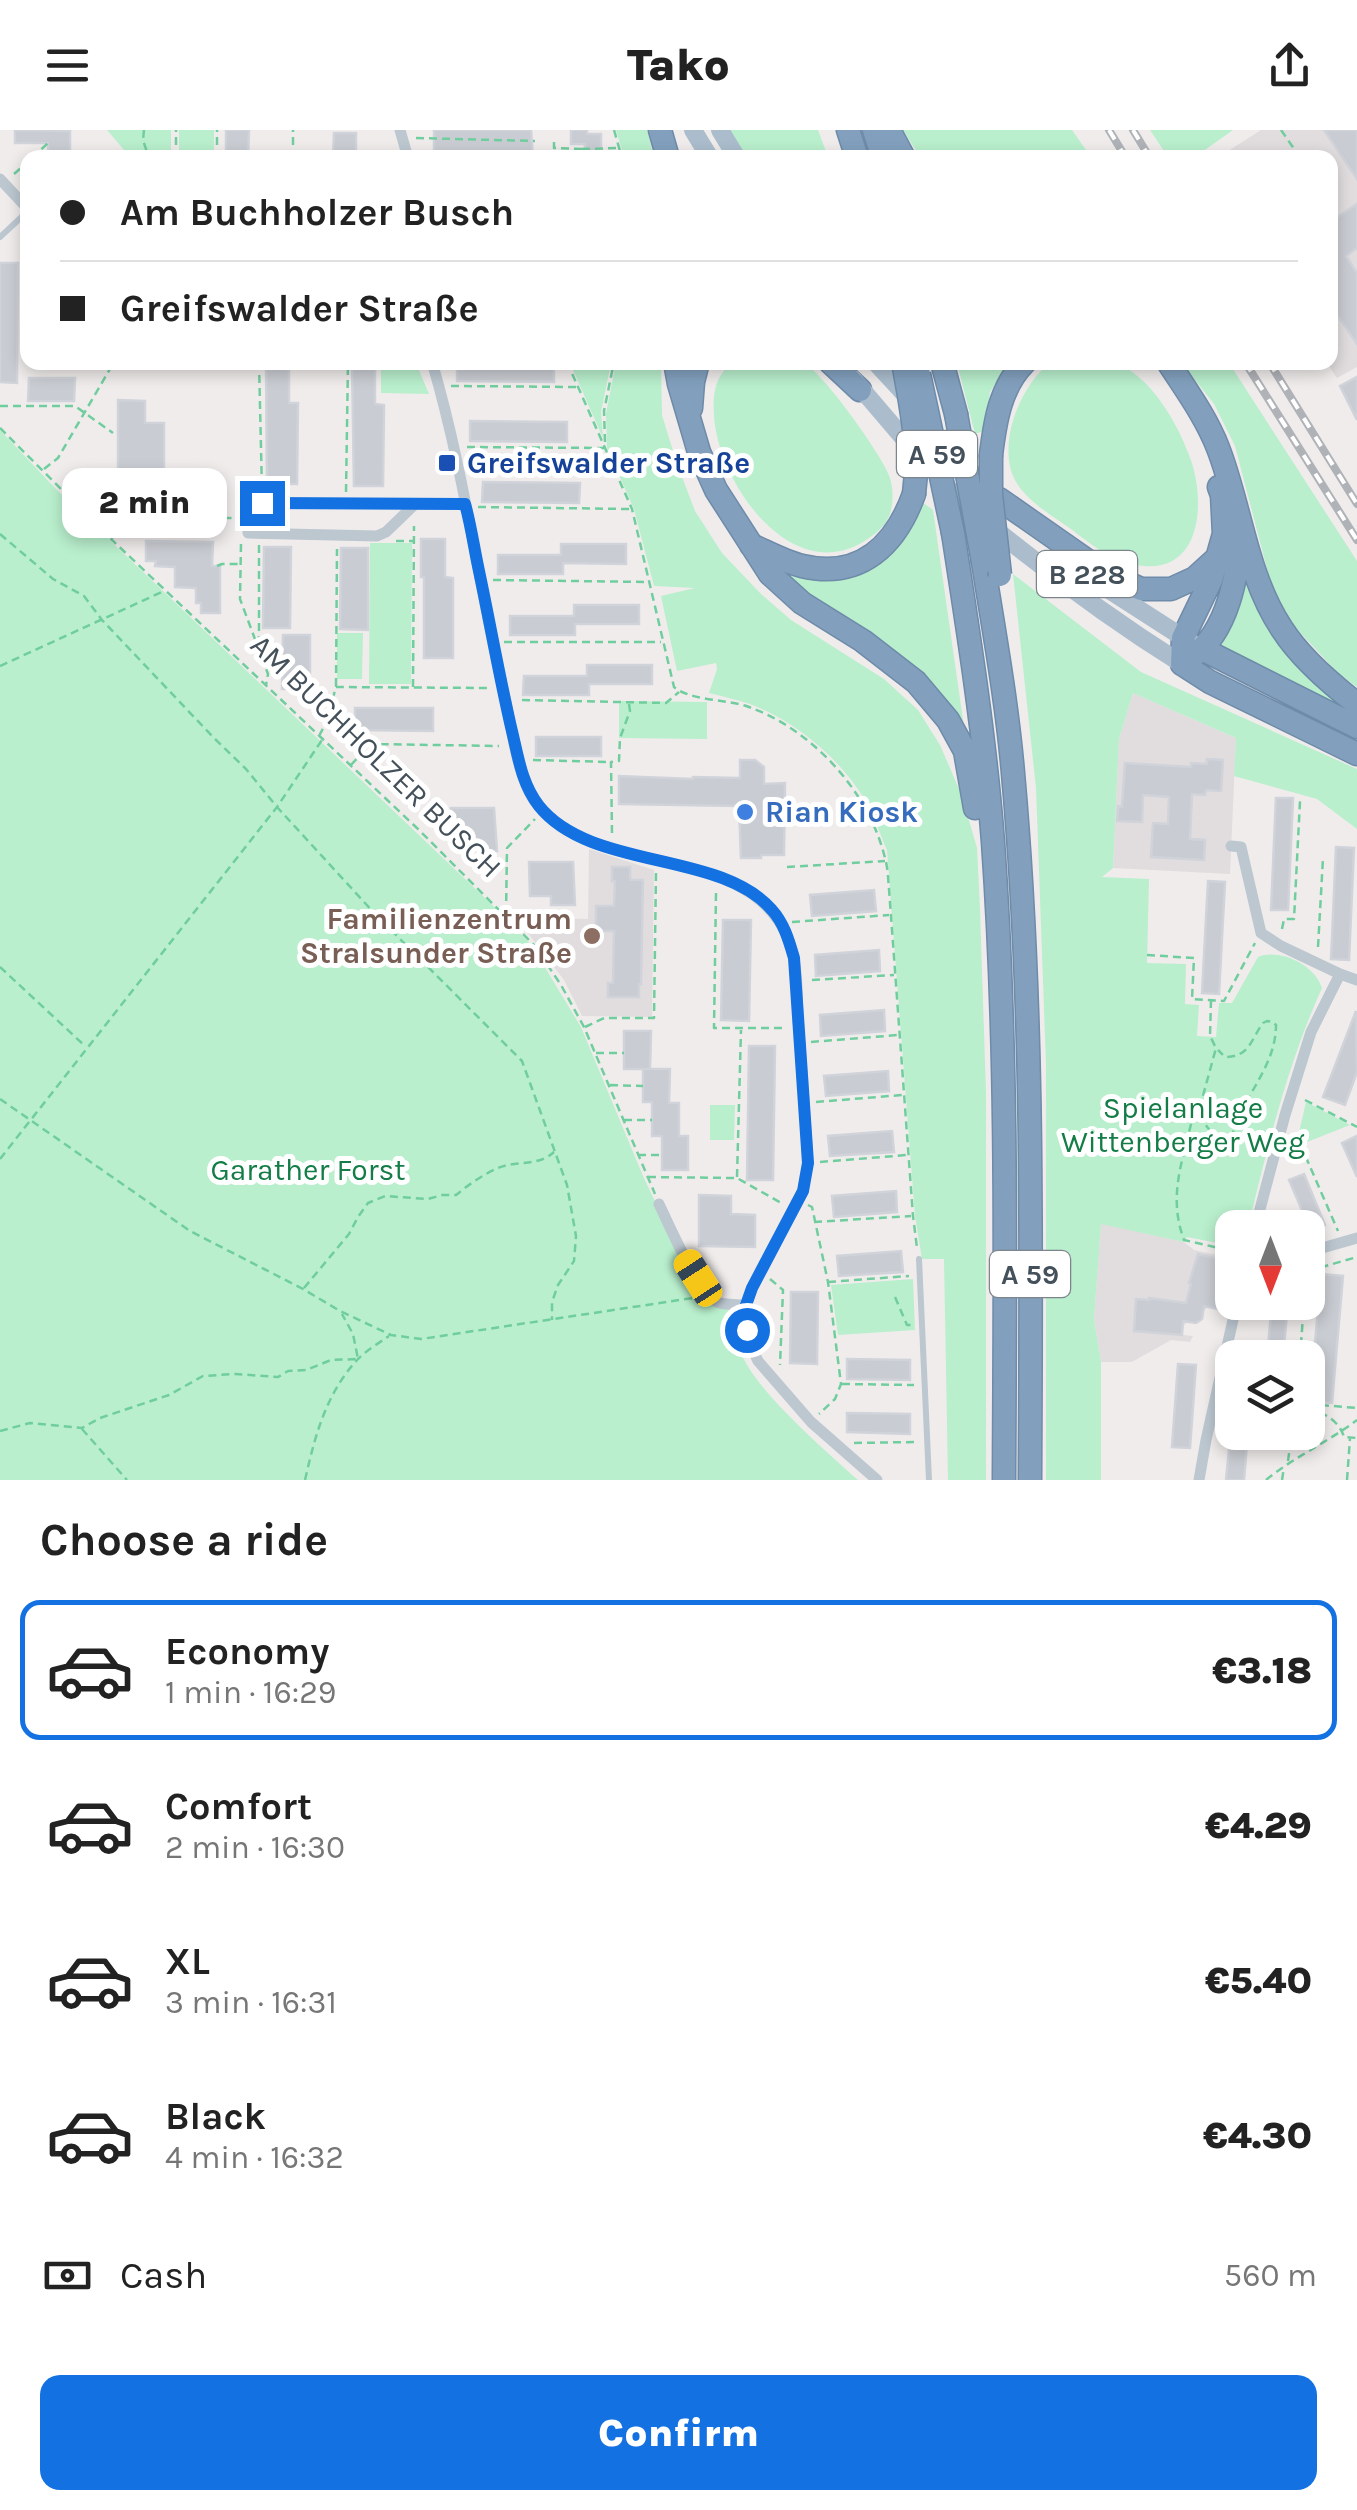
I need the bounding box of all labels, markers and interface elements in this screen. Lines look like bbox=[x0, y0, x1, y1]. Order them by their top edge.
icon: menu bbox=[40, 38, 95, 93]
icon: share bbox=[1262, 38, 1317, 93]
text: Tako bbox=[627, 39, 730, 91]
text: Am Buchholzer Busch bbox=[120, 190, 514, 235]
text: Greifswalder Straße bbox=[120, 286, 479, 331]
road number: A 59 bbox=[897, 431, 977, 477]
place label: Greifswalder Straße bbox=[467, 445, 750, 481]
marker: Greifswalder Straße bbox=[436, 452, 458, 474]
callout: 2 min bbox=[62, 468, 227, 538]
route end bbox=[240, 481, 285, 526]
text: 2 min bbox=[99, 484, 190, 521]
road number: B 228 bbox=[1037, 551, 1137, 597]
street label: AM BUCHHOLZER BUSCH bbox=[243, 627, 509, 885]
place label: Rian Kiosk bbox=[765, 794, 918, 830]
marker: Rian Kiosk bbox=[734, 801, 756, 823]
place label: Familienzentrum Stralsunder Straße bbox=[300, 901, 572, 971]
marker: Familienzentrum Stralsunder Straße bbox=[581, 925, 603, 947]
park label: Spielanlage Wittenberger Weg bbox=[1061, 1090, 1305, 1160]
park label: Garather Forst bbox=[210, 1152, 406, 1188]
north arrow bbox=[1215, 1210, 1325, 1320]
map controls bbox=[1215, 1210, 1325, 1450]
car bbox=[669, 1245, 727, 1311]
road number: A 59 bbox=[990, 1251, 1070, 1297]
route start bbox=[725, 1308, 770, 1353]
button: layers bbox=[1215, 1340, 1325, 1450]
text: Choose a ride bbox=[40, 1514, 328, 1566]
icon: car bbox=[45, 1625, 135, 1715]
text: Economy bbox=[165, 1629, 329, 1674]
text: €3.18 bbox=[1212, 1648, 1312, 1693]
text: 1 min · 16:29 bbox=[165, 1674, 336, 1711]
icon: car bbox=[45, 1780, 135, 1870]
text: Comfort bbox=[165, 1784, 312, 1829]
text: €4.29 bbox=[1205, 1803, 1312, 1848]
text: 2 min · 16:30 bbox=[165, 1829, 345, 1866]
icon: car bbox=[45, 1935, 135, 2025]
text: XL bbox=[165, 1939, 210, 1984]
text: €5.40 bbox=[1205, 1958, 1312, 2003]
text: 3 min · 16:31 bbox=[165, 1984, 337, 2021]
icon: car bbox=[45, 2090, 135, 2180]
text: Black bbox=[165, 2094, 266, 2139]
text: €4.30 bbox=[1203, 2113, 1312, 2158]
text: 4 min · 16:32 bbox=[165, 2139, 344, 2176]
icon: cash bbox=[40, 2248, 95, 2303]
text: Cash bbox=[120, 2253, 207, 2298]
text: 560 m bbox=[1224, 2257, 1317, 2294]
button: Confirm bbox=[40, 2375, 1317, 2490]

